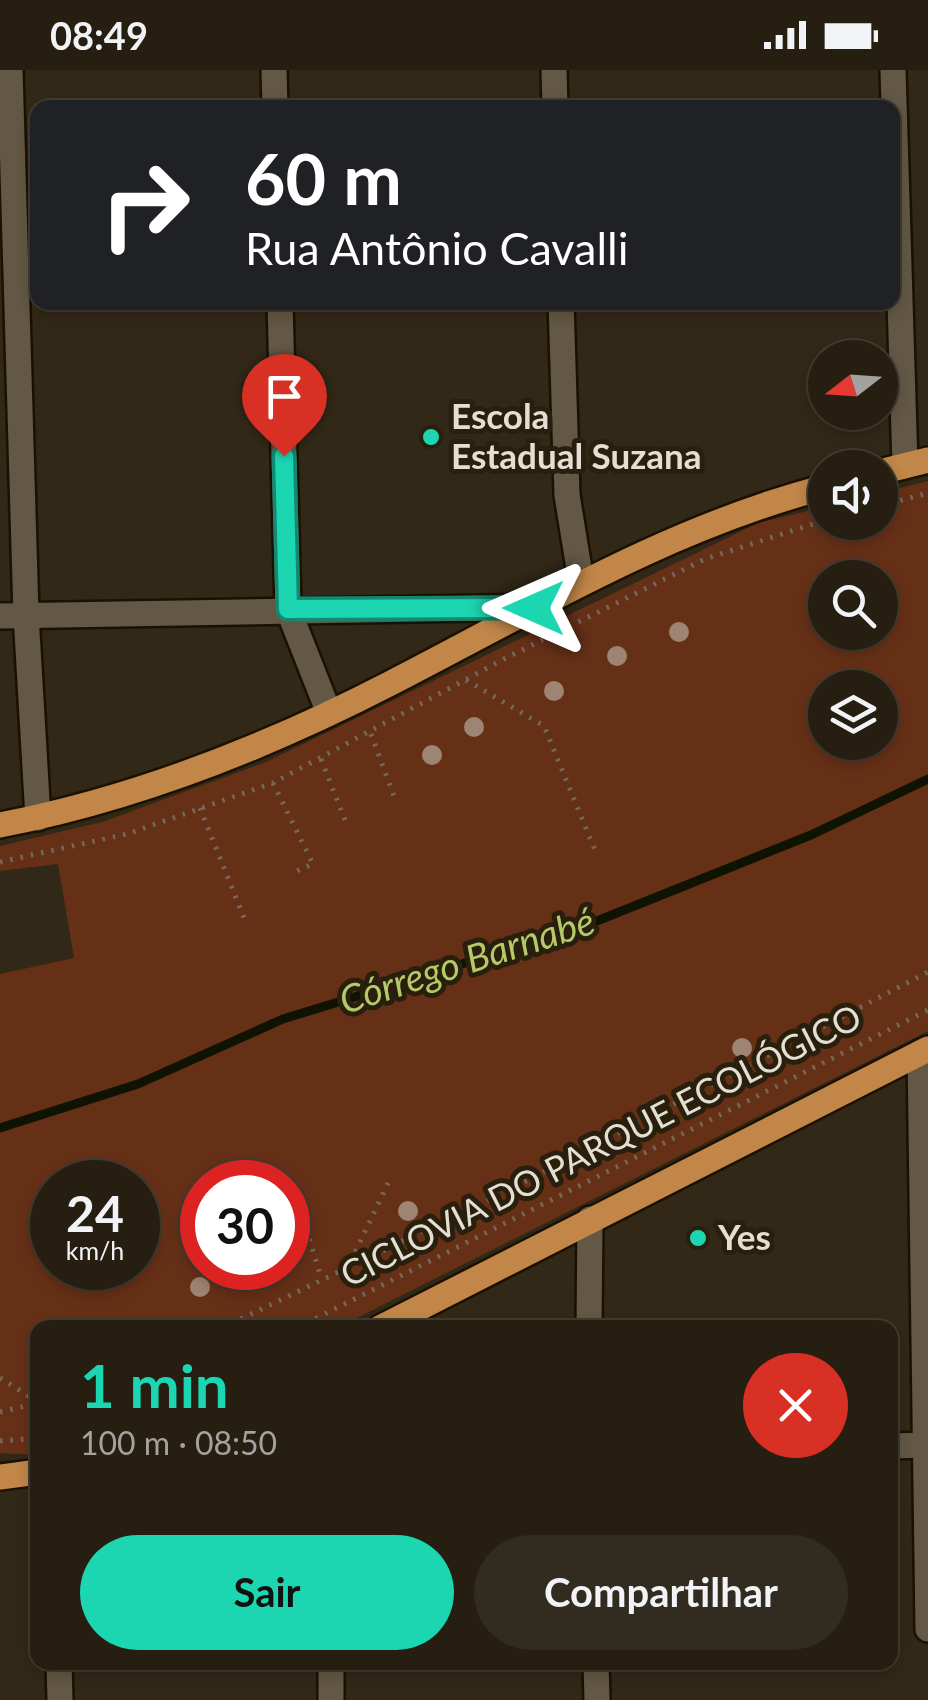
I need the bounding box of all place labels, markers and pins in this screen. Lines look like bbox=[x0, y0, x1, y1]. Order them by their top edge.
pin bbox=[242, 354, 327, 457]
place label: Escola Estadual Suzana bbox=[451, 394, 702, 476]
marker: Escola Estadual Suzana bbox=[420, 426, 442, 448]
place label: Yes bbox=[717, 1215, 771, 1257]
marker: Yes bbox=[687, 1227, 709, 1249]

